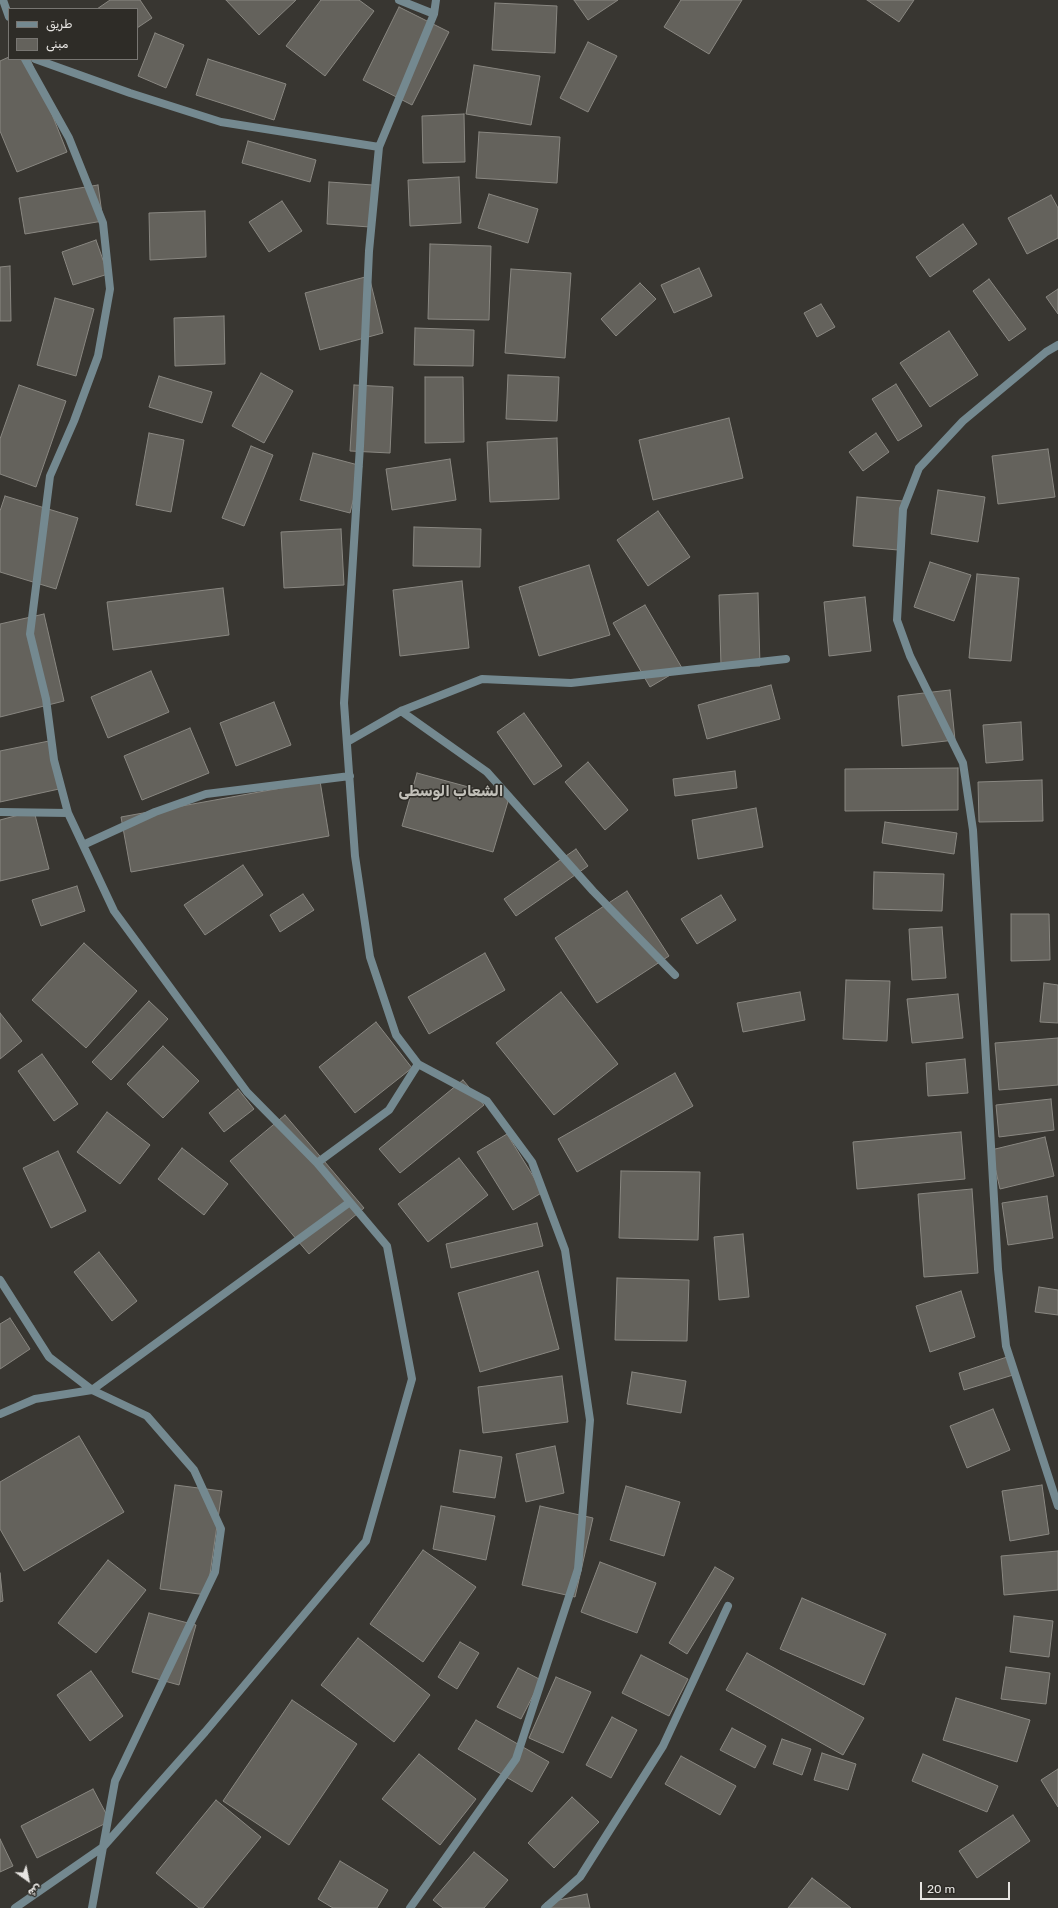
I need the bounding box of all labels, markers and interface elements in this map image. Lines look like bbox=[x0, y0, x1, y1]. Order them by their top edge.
legend bbox=[8, 8, 138, 60]
text: طريق bbox=[46, 17, 72, 31]
text: مبنى bbox=[46, 37, 68, 51]
district label: الشعاب الوسطى bbox=[399, 783, 503, 801]
north arrow bbox=[8, 1860, 48, 1900]
scale bar bbox=[922, 1874, 1012, 1900]
text: ش bbox=[25, 1881, 44, 1900]
text: 20 m bbox=[927, 1882, 955, 1896]

